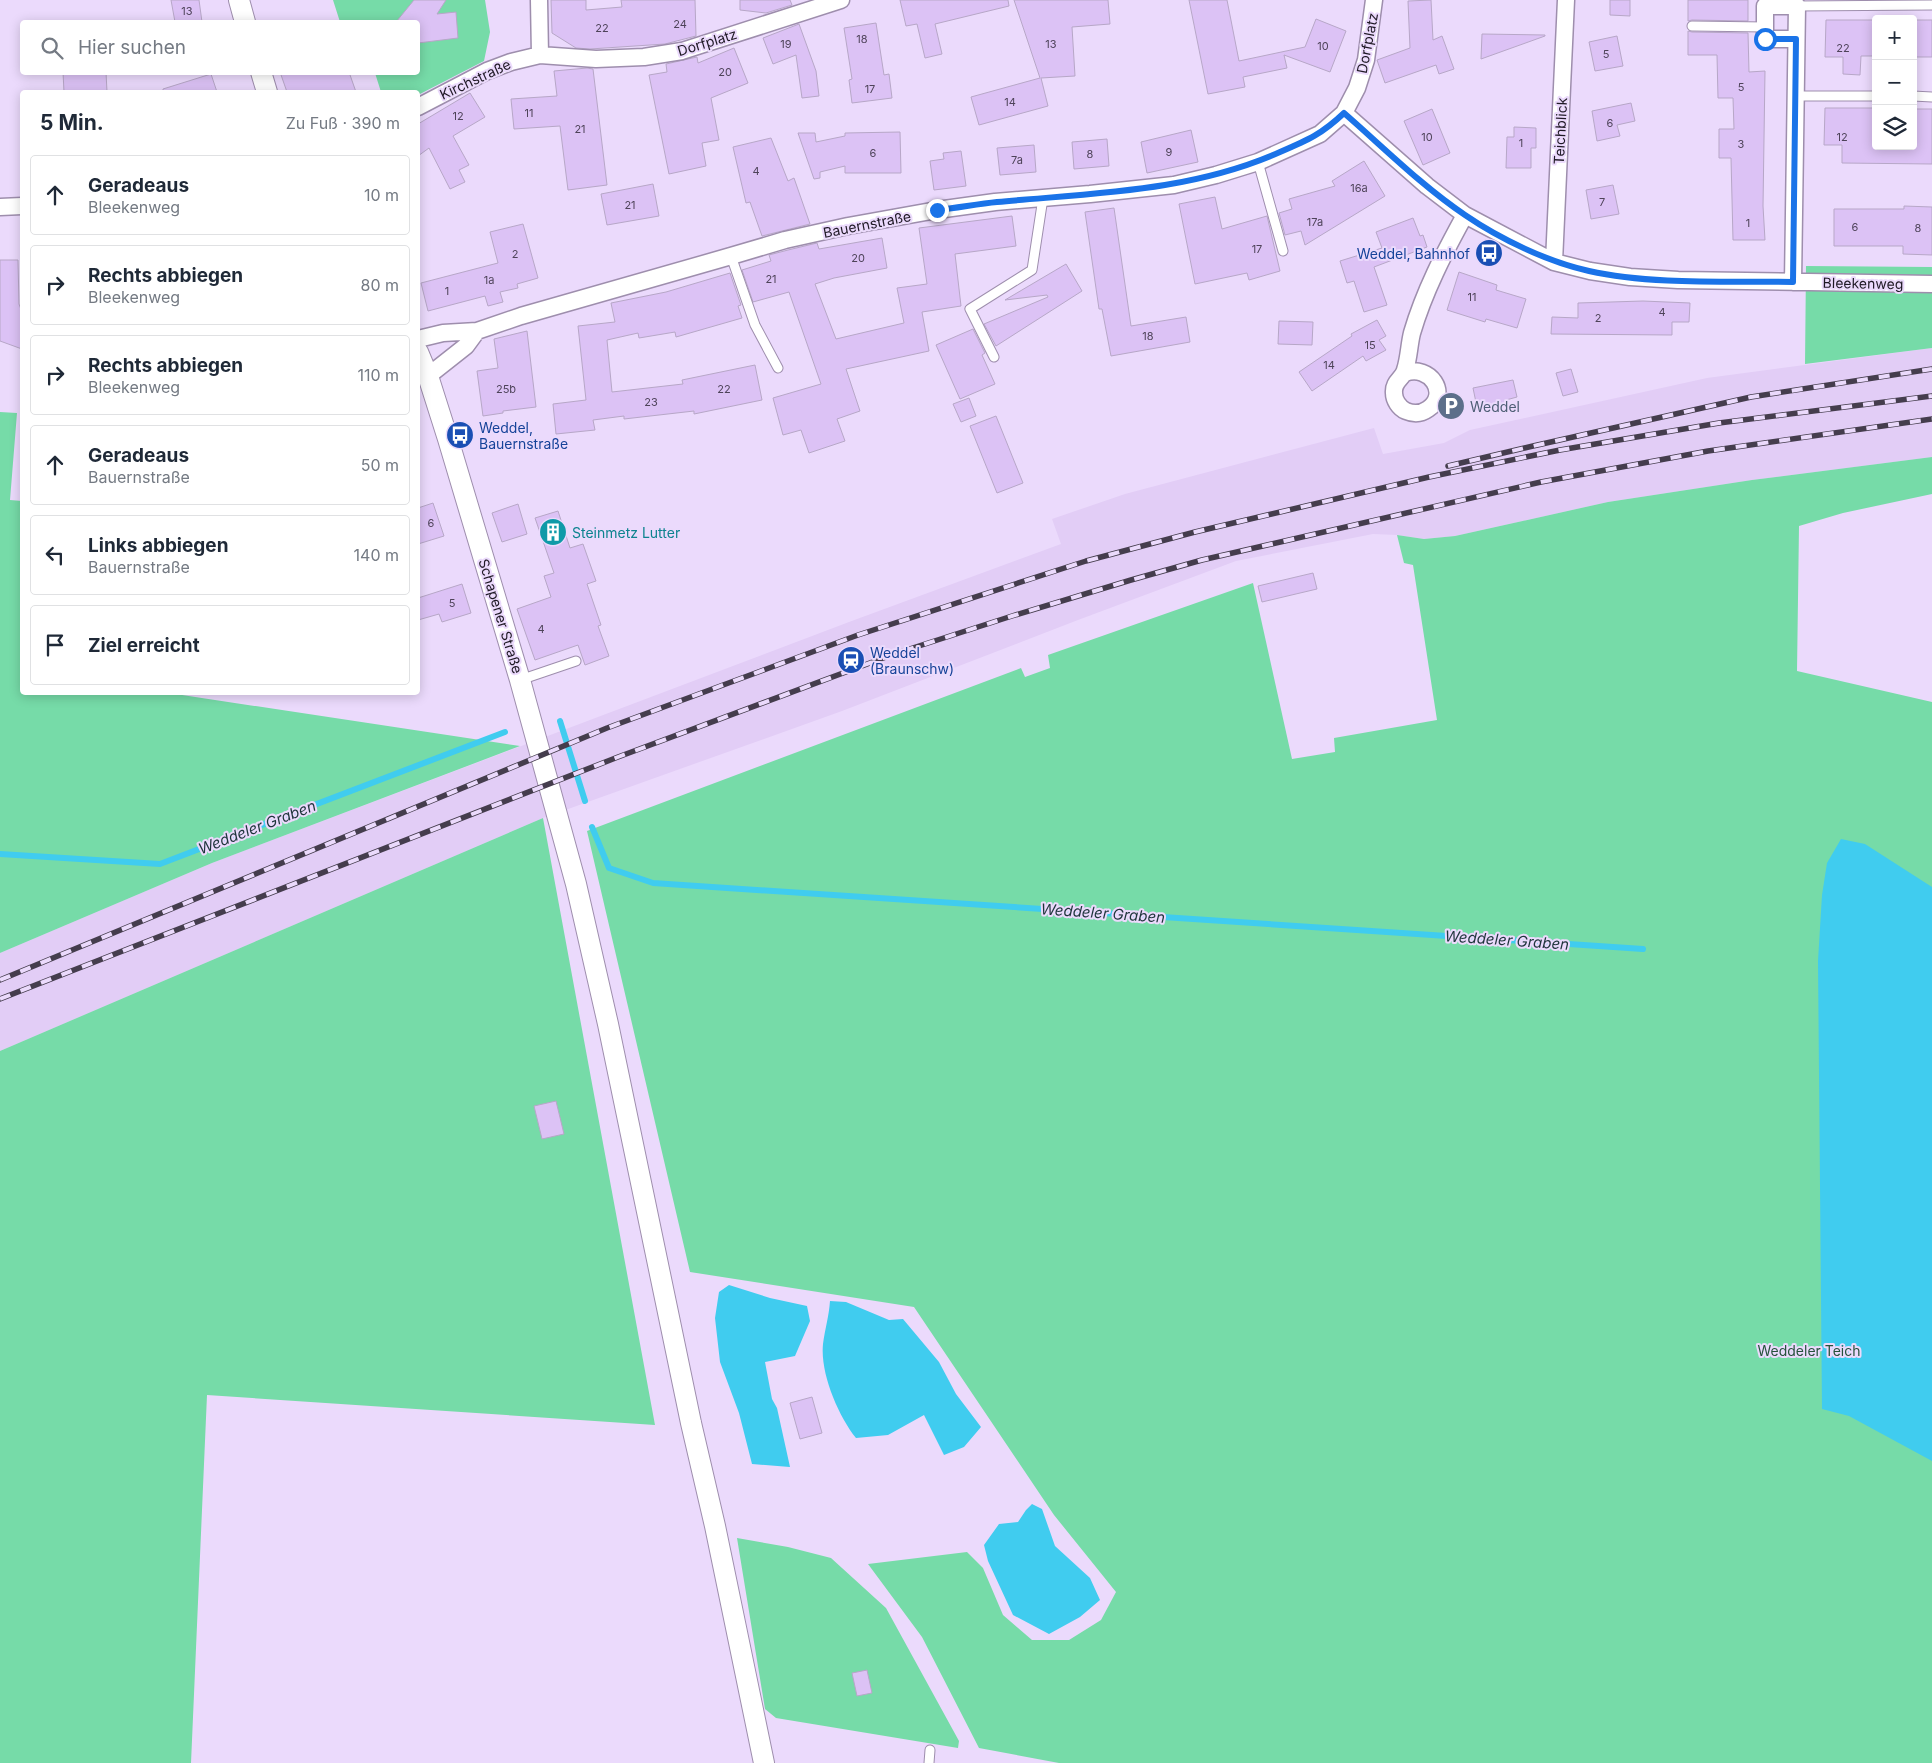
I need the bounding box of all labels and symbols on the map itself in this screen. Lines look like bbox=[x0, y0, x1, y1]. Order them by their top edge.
house number: 13 bbox=[181, 4, 193, 18]
street label: Dorfplatz bbox=[1353, 11, 1381, 75]
house number: 24 bbox=[673, 17, 687, 31]
house number: 22 bbox=[595, 21, 609, 35]
street label: Dorfplatz bbox=[675, 25, 739, 59]
route start bbox=[1754, 28, 1777, 51]
house number: 18 bbox=[856, 32, 868, 46]
house number: 19 bbox=[780, 37, 792, 51]
house number: 13 bbox=[1045, 37, 1057, 51]
house number: 10 bbox=[1317, 39, 1329, 53]
house number: 22 bbox=[1836, 41, 1850, 55]
house number: 5 bbox=[1603, 47, 1610, 61]
street label: Kirchstraße bbox=[437, 55, 513, 103]
house number: 20 bbox=[718, 65, 732, 79]
house number: 5 bbox=[1738, 80, 1745, 94]
house number: 17 bbox=[865, 82, 875, 96]
house number: 14 bbox=[1004, 95, 1016, 109]
street label: Teichblick bbox=[1550, 97, 1570, 165]
house number: 11 bbox=[525, 106, 533, 120]
house number: 12 bbox=[452, 109, 464, 123]
house number: 6 bbox=[1607, 116, 1614, 130]
house number: 21 bbox=[574, 122, 586, 136]
house number: 10 bbox=[1421, 130, 1433, 144]
house number: 12 bbox=[1836, 130, 1848, 144]
house number: 1 bbox=[1519, 136, 1523, 150]
house number: 3 bbox=[1738, 137, 1745, 151]
house number: 9 bbox=[1166, 145, 1173, 159]
house number: 6 bbox=[870, 146, 877, 160]
house number: 8 bbox=[1087, 147, 1094, 161]
house number: 7a bbox=[1011, 153, 1023, 167]
house number: 4 bbox=[752, 164, 760, 178]
house number: 16a bbox=[1350, 181, 1368, 195]
house number: 7 bbox=[1599, 195, 1605, 209]
house number: 21 bbox=[624, 198, 636, 212]
route end bbox=[926, 199, 949, 222]
street label: Bauernstraße bbox=[822, 207, 912, 241]
house number: 17a bbox=[1307, 215, 1323, 229]
house number: 1 bbox=[1746, 216, 1750, 230]
house number: 6 bbox=[1852, 220, 1859, 234]
house number: 8 bbox=[1915, 221, 1922, 235]
bus stop icon: Weddel, Bahnhof bbox=[1474, 238, 1504, 268]
house number: 17 bbox=[1252, 242, 1262, 256]
place label: Weddel, Bahnhof bbox=[1357, 245, 1470, 262]
house number: 2 bbox=[512, 247, 518, 261]
house number: 20 bbox=[851, 251, 865, 265]
house number: 21 bbox=[765, 272, 777, 286]
house number: 1a bbox=[484, 273, 494, 287]
street label: Bleekenweg bbox=[1823, 274, 1903, 292]
house number: 1 bbox=[445, 284, 449, 298]
house number: 11 bbox=[1468, 290, 1476, 304]
house number: 4 bbox=[1658, 305, 1666, 319]
house number: 2 bbox=[1595, 311, 1601, 325]
house number: 18 bbox=[1142, 329, 1154, 343]
house number: 15 bbox=[1364, 338, 1376, 352]
house number: 14 bbox=[1323, 358, 1335, 372]
house number: 25b bbox=[496, 382, 516, 396]
house number: 22 bbox=[717, 382, 731, 396]
parking icon: Weddel bbox=[1436, 391, 1466, 421]
house number: 23 bbox=[644, 395, 658, 409]
place label: Weddel bbox=[1470, 398, 1520, 415]
place label: Weddel, Bauernstraße bbox=[479, 419, 568, 452]
bus stop icon: Weddel, Bauernstraße bbox=[445, 420, 475, 450]
house number: 6 bbox=[428, 516, 435, 530]
building icon: Steinmetz Lutter bbox=[538, 517, 568, 547]
place label: Steinmetz Lutter bbox=[572, 524, 680, 541]
street label: Schapener Straße bbox=[475, 557, 527, 675]
house number: 5 bbox=[449, 596, 456, 610]
house number: 4 bbox=[537, 622, 545, 636]
place label: Weddel (Braunschw) bbox=[870, 644, 954, 677]
station icon: Weddel (Braunschw) bbox=[836, 645, 866, 675]
water label: Weddeler Graben bbox=[196, 796, 319, 858]
water label: Weddeler Graben bbox=[1040, 899, 1166, 927]
water label: Weddeler Graben bbox=[1444, 926, 1570, 954]
park label: Weddeler Teich bbox=[1757, 1342, 1861, 1359]

